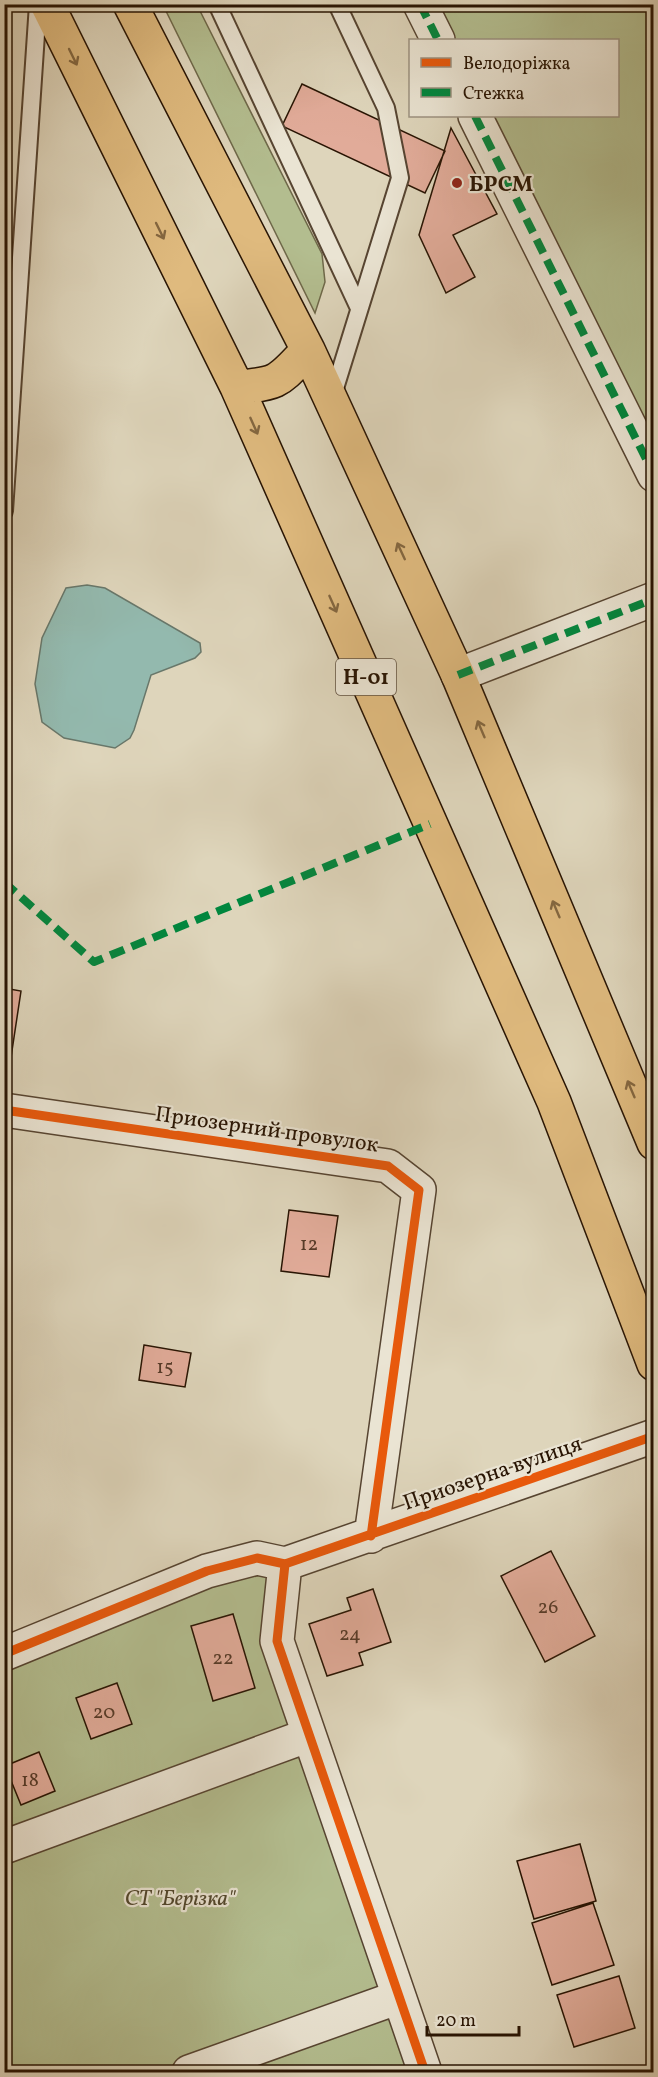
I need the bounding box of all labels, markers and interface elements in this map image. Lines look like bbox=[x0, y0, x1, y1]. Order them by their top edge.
legend bbox=[409, 39, 619, 117]
one-way arrow bbox=[68, 47, 79, 65]
text: Велодоріжка bbox=[463, 52, 571, 77]
text: Стежка bbox=[463, 82, 525, 107]
place label: БРСМ bbox=[469, 170, 533, 201]
marker: БРСМ bbox=[450, 176, 464, 190]
one-way arrow bbox=[154, 222, 166, 240]
one-way arrow bbox=[249, 416, 260, 434]
one-way arrow bbox=[394, 543, 406, 561]
one-way arrow bbox=[328, 594, 339, 613]
road number: Н-01 bbox=[336, 659, 396, 695]
one-way arrow bbox=[475, 721, 486, 739]
one-way arrow bbox=[550, 900, 561, 919]
one-way arrow bbox=[625, 1080, 636, 1099]
street label: Приозерний провулок bbox=[153, 1099, 381, 1162]
house number: 12 bbox=[300, 1231, 318, 1259]
house number: 15 bbox=[156, 1354, 174, 1382]
street label: Приозерна вулиця bbox=[399, 1429, 586, 1520]
house number: 26 bbox=[538, 1594, 558, 1622]
house number: 24 bbox=[339, 1621, 361, 1649]
house number: 22 bbox=[212, 1645, 234, 1673]
house number: 20 bbox=[93, 1699, 115, 1727]
house number: 18 bbox=[21, 1767, 39, 1795]
park label: СТ "Берізка" bbox=[125, 1884, 236, 1915]
scale bar bbox=[427, 1999, 518, 2037]
text: 20 m bbox=[436, 2009, 476, 2034]

